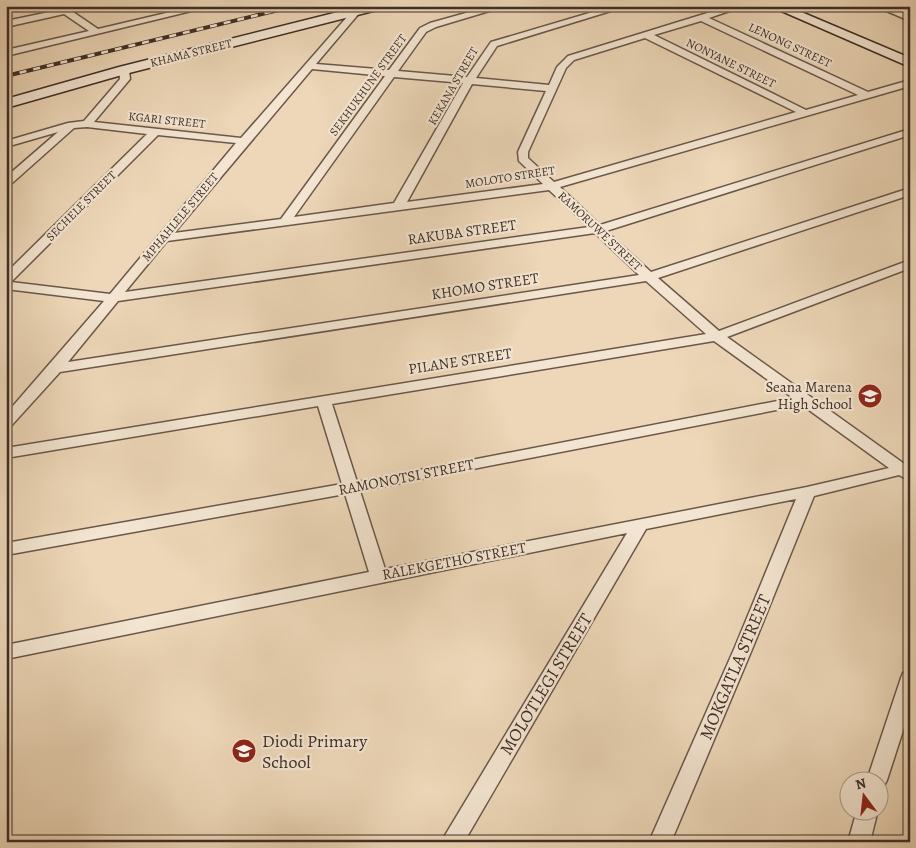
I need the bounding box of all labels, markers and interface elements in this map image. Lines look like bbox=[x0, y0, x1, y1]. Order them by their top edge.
street label: LENONG STREET bbox=[746, 19, 835, 71]
street label: SEKHUKHUNE STREET bbox=[326, 31, 411, 139]
street label: NONYANE STREET bbox=[684, 34, 779, 92]
street label: KHAMA STREET bbox=[148, 35, 234, 71]
street label: KEKANA STREET bbox=[424, 44, 482, 128]
street label: KGARI STREET bbox=[128, 108, 207, 132]
street label: MOLOTO STREET bbox=[464, 162, 556, 192]
street label: SECHELE STREET bbox=[42, 167, 120, 245]
street label: MPHAHLELE STREET bbox=[138, 169, 222, 265]
street label: RAMORUWE STREET bbox=[554, 188, 646, 275]
street label: RAKUBA STREET bbox=[406, 214, 518, 250]
street label: KHOMO STREET bbox=[430, 268, 541, 304]
street label: PILANE STREET bbox=[407, 343, 514, 379]
place label: Seana Marena High School bbox=[765, 377, 852, 414]
school or university icon: Seana Marena High School bbox=[857, 383, 883, 409]
street label: RAMONOTSI STREET bbox=[337, 454, 476, 500]
street label: RALEKGETHO STREET bbox=[380, 537, 528, 585]
street label: MOKGATLA STREET bbox=[694, 591, 776, 743]
street label: MOLOTLEGI STREET bbox=[494, 609, 598, 759]
place label: Diodi Primary School bbox=[262, 729, 368, 774]
school or university icon: Diodi Primary School bbox=[231, 738, 257, 764]
north arrow bbox=[838, 770, 888, 820]
text: N bbox=[853, 773, 868, 794]

